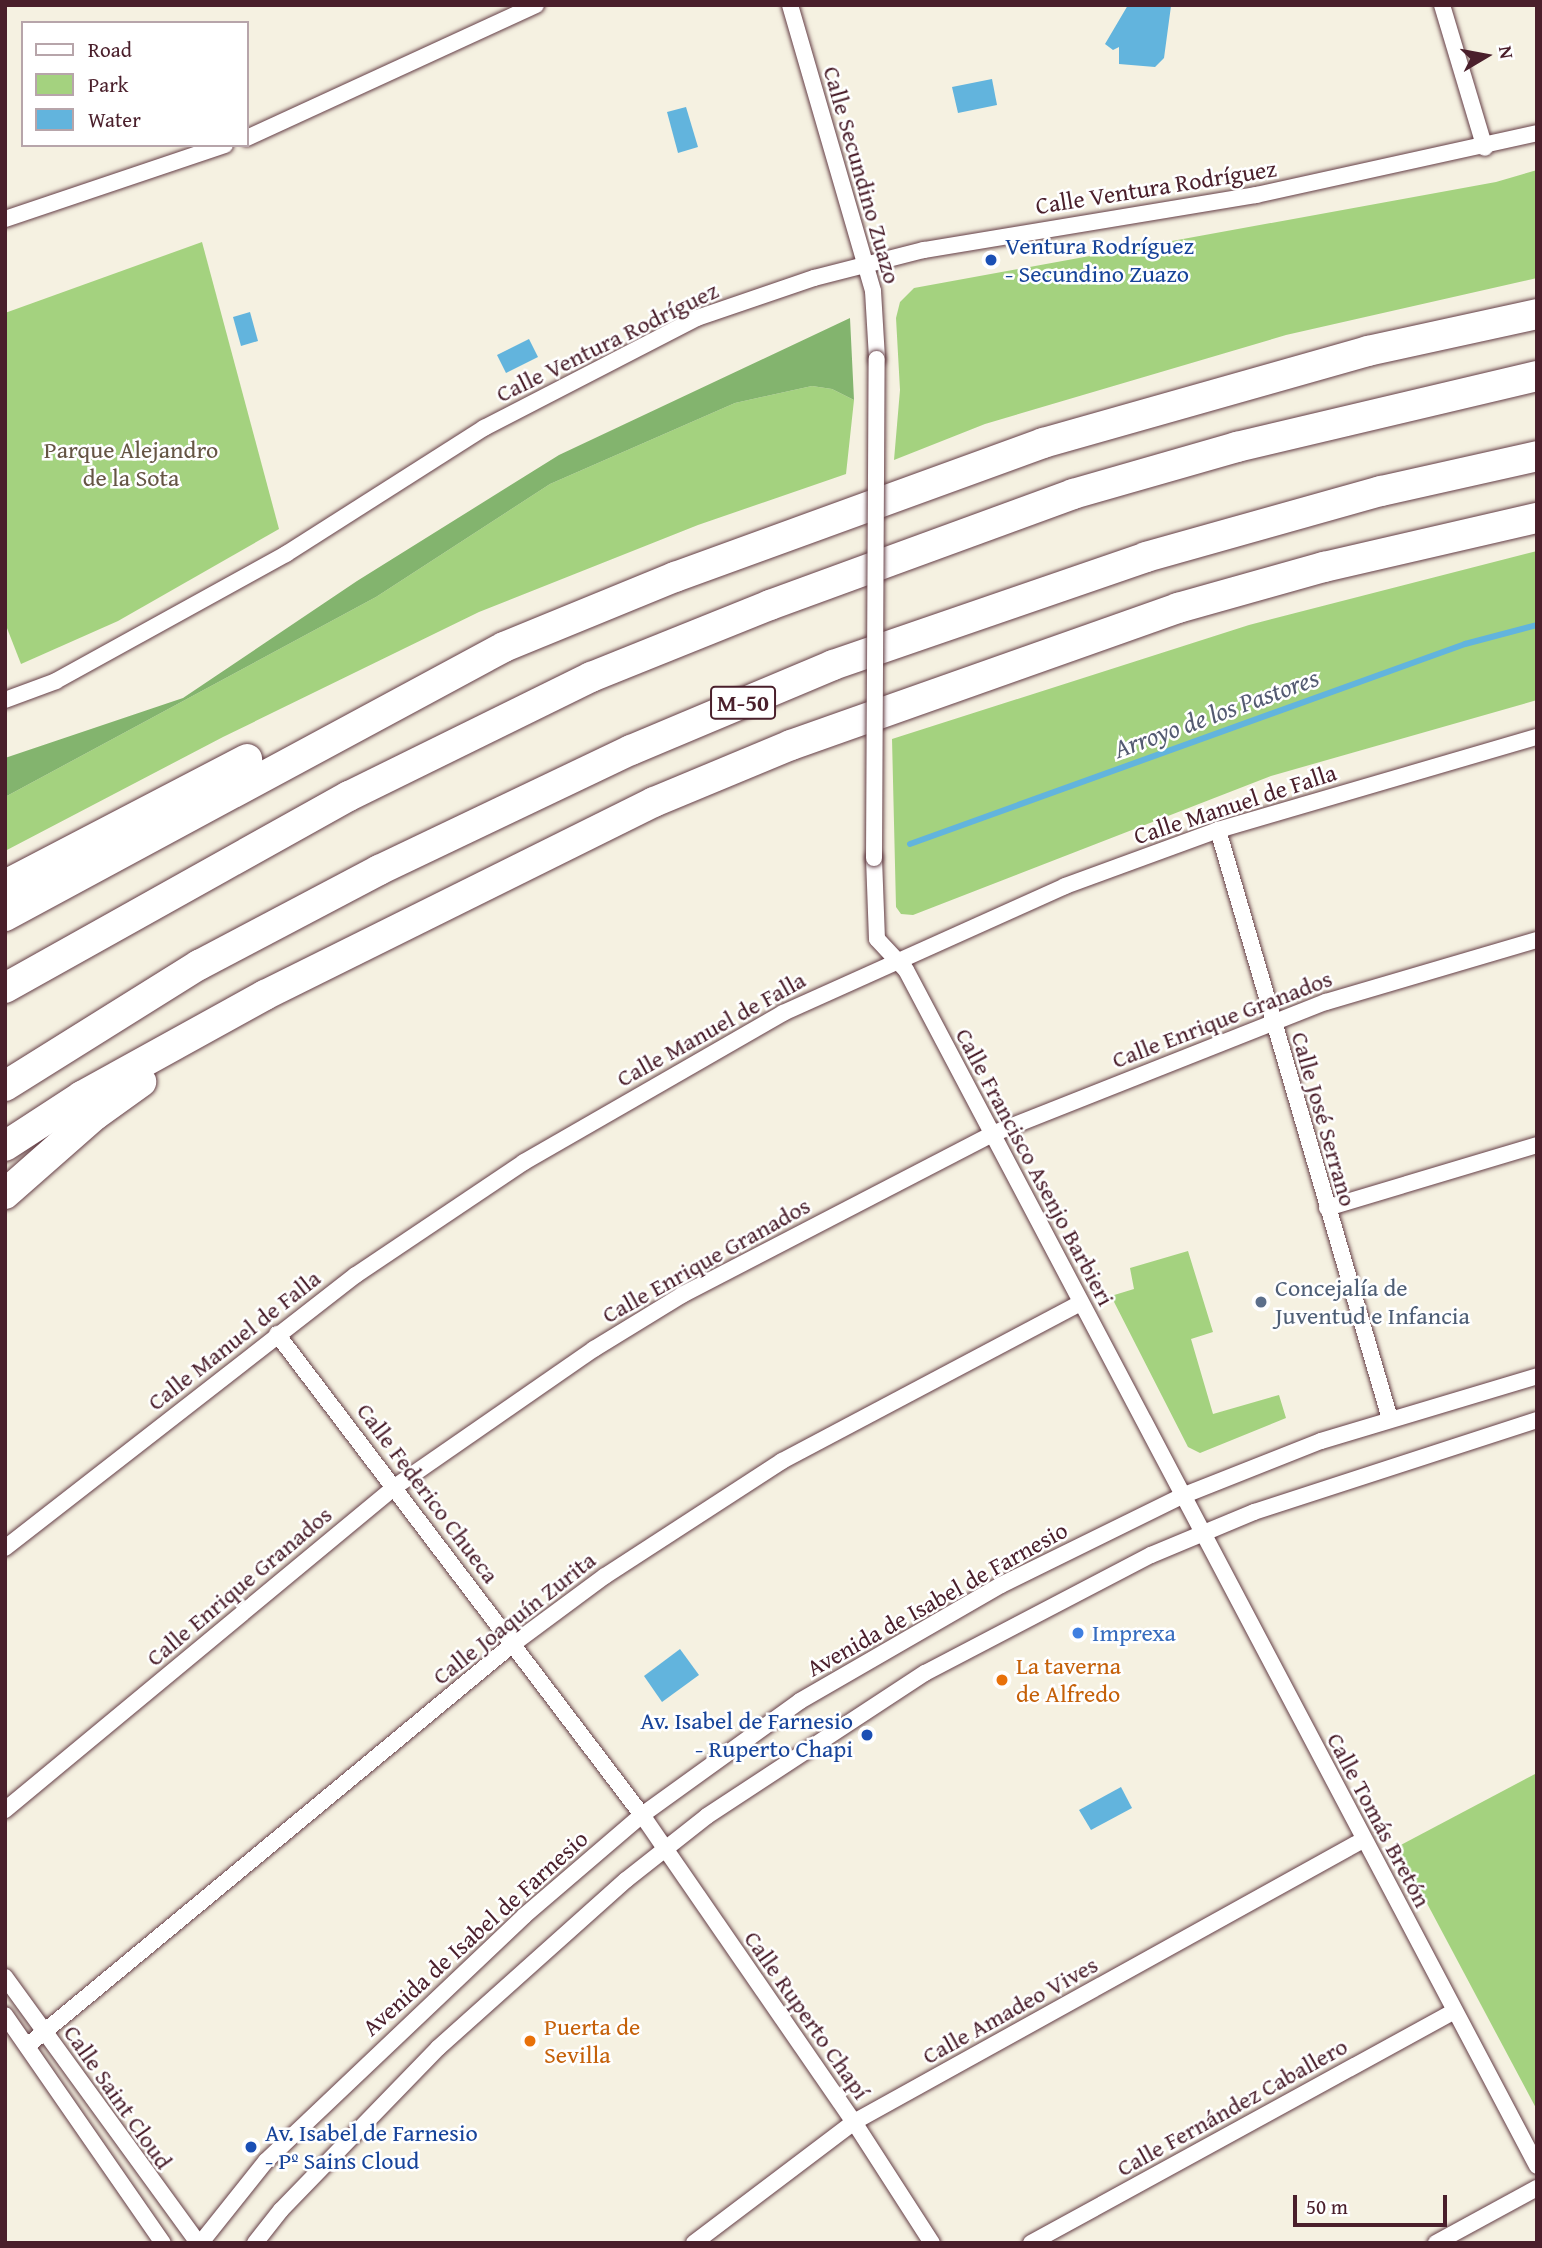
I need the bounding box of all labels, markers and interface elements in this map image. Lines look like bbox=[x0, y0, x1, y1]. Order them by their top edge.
legend bbox=[21, 21, 248, 147]
north arrow bbox=[1451, 21, 1521, 91]
text: Road bbox=[88, 34, 132, 65]
text: N bbox=[1492, 44, 1522, 61]
street label: Calle Secundino Zuazo bbox=[817, 63, 907, 287]
text: Park bbox=[88, 69, 129, 100]
text: Water bbox=[88, 104, 141, 135]
street label: Calle Ventura Rodríguez bbox=[1034, 154, 1278, 220]
place label: Ventura Rodríguez - Secundino Zuazo bbox=[1005, 232, 1194, 288]
marker: Ventura Rodríguez - Secundino Zuazo bbox=[983, 252, 999, 268]
street label: Calle Ventura Rodríguez bbox=[491, 276, 723, 408]
park label: Parque Alejandro de la Sota bbox=[44, 436, 218, 492]
water label: Arroyo de los Pastores bbox=[1109, 661, 1323, 765]
road number: M-50 bbox=[710, 684, 776, 722]
street label: Calle Manuel de Falla bbox=[1130, 758, 1340, 850]
street label: Calle Enrique Granados bbox=[1108, 964, 1336, 1074]
street label: Calle Manuel de Falla bbox=[612, 965, 810, 1093]
street label: Calle Francisco Asenjo Barbieri bbox=[949, 1023, 1121, 1311]
street label: Calle José Serrano bbox=[1285, 1029, 1363, 1209]
street label: Calle Enrique Granados bbox=[597, 1191, 815, 1329]
street label: Calle Manuel de Falla bbox=[142, 1264, 326, 1416]
place label: Concejalía de Juventud e Infancia bbox=[1275, 1274, 1470, 1330]
marker: Concejalía de Juventud e Infancia bbox=[1253, 1294, 1269, 1310]
street label: Calle Federico Chueca bbox=[351, 1397, 505, 1589]
street label: Calle Enrique Granados bbox=[140, 1500, 338, 1672]
street label: Avenida de Isabel de Farnesio bbox=[802, 1515, 1072, 1683]
street label: Calle Joaquín Zurita bbox=[427, 1545, 601, 1691]
place label: Imprexa bbox=[1092, 1619, 1176, 1647]
marker: Imprexa bbox=[1070, 1625, 1086, 1641]
place label: La taverna de Alfredo bbox=[1016, 1652, 1121, 1708]
marker: La taverna de Alfredo bbox=[994, 1672, 1010, 1688]
place label: Av. Isabel de Farnesio - Ruperto Chapi bbox=[640, 1707, 853, 1763]
marker: Av. Isabel de Farnesio - Ruperto Chapi bbox=[859, 1727, 875, 1743]
street label: Calle Tomás Bretón bbox=[1321, 1728, 1437, 1912]
street label: Avenida de Isabel de Farnesio bbox=[356, 1824, 594, 2042]
street label: Calle Ruperto Chapí bbox=[738, 1925, 876, 2105]
street label: Calle Amadeo Vives bbox=[917, 1950, 1103, 2070]
place label: Puerta de Sevilla bbox=[544, 2013, 640, 2069]
street label: Calle Saint Cloud bbox=[58, 2019, 178, 2175]
street label: Calle Fernández Caballero bbox=[1112, 2032, 1352, 2182]
marker: Puerta de Sevilla bbox=[522, 2033, 538, 2049]
place label: Av. Isabel de Farnesio - Pº Sains Cloud bbox=[265, 2119, 478, 2175]
marker: Av. Isabel de Farnesio - Pº Sains Cloud bbox=[243, 2139, 259, 2155]
scale bar bbox=[1297, 2182, 1451, 2226]
text: 50 m bbox=[1306, 2191, 1348, 2222]

